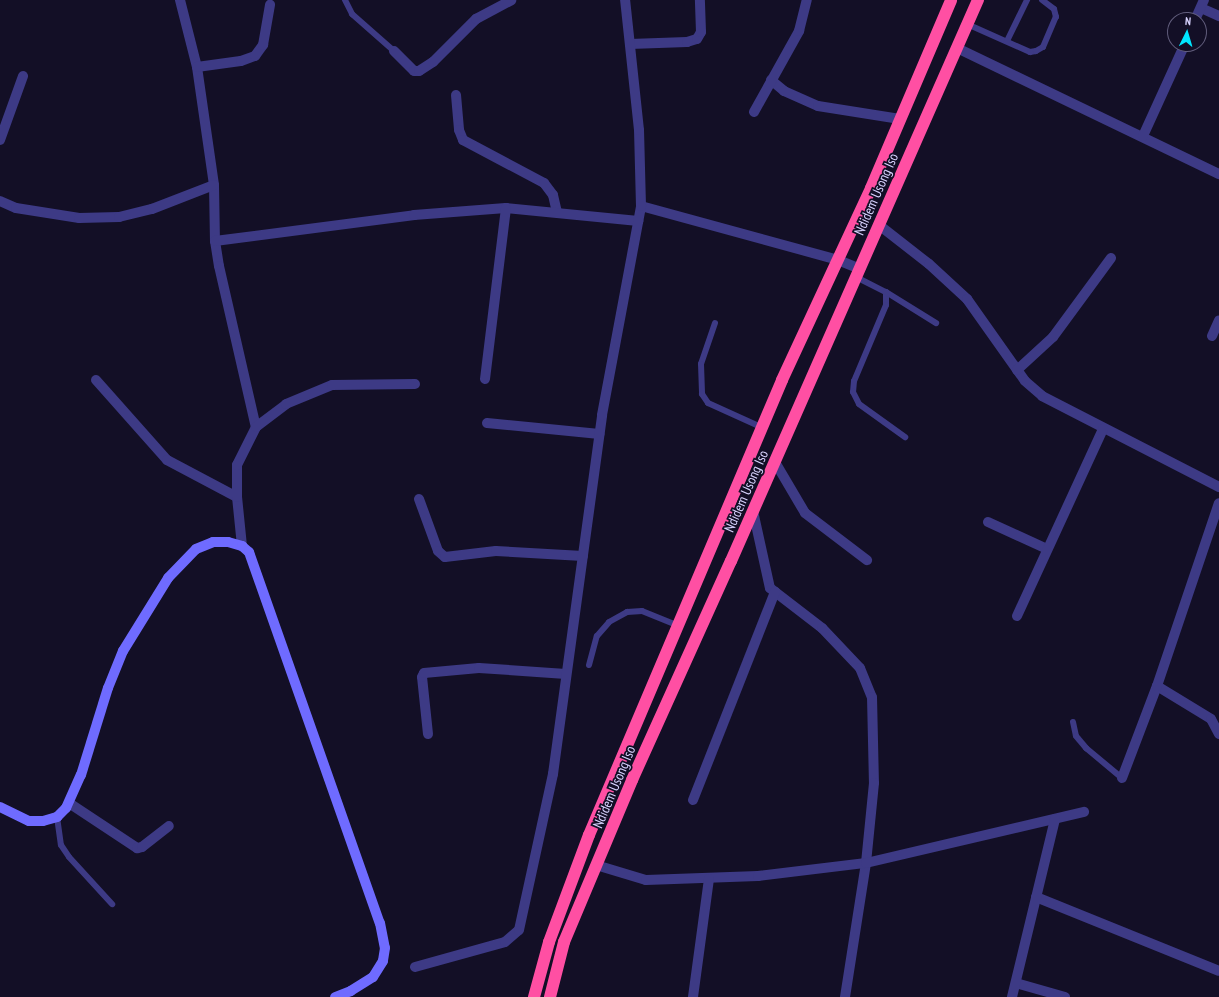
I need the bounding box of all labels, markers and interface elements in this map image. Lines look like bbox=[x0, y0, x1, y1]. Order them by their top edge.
north arrow bbox=[1167, 12, 1207, 52]
text: N bbox=[1184, 14, 1192, 28]
street label: Ndidem Usong Iso bbox=[850, 150, 902, 238]
street label: Ndidem Usong Iso bbox=[720, 447, 772, 535]
street label: Ndidem Usong Iso bbox=[589, 743, 639, 831]

